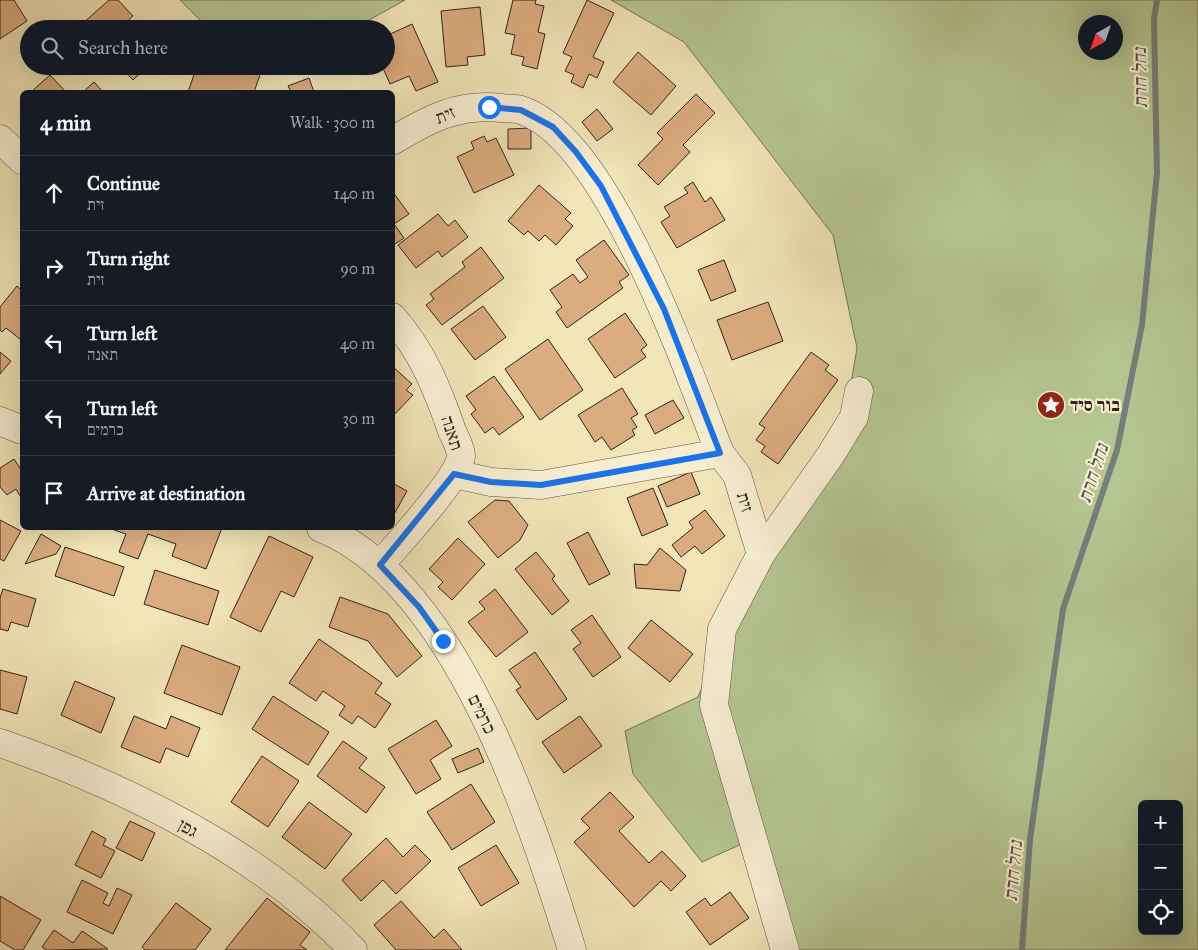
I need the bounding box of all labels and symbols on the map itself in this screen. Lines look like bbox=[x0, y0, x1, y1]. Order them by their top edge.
north arrow bbox=[1078, 15, 1123, 60]
water label: נחל חרת bbox=[1128, 46, 1152, 108]
route start bbox=[478, 96, 501, 119]
street label: זית bbox=[432, 101, 458, 129]
place icon: בור סיד bbox=[1036, 390, 1066, 420]
place label: בור סיד bbox=[1070, 394, 1120, 416]
street label: תאנה bbox=[436, 413, 468, 453]
water label: נחל חרת bbox=[1073, 439, 1114, 505]
street label: זית bbox=[732, 489, 758, 515]
route end bbox=[432, 630, 455, 653]
street label: כרמים bbox=[463, 691, 501, 737]
street label: גפן bbox=[174, 814, 202, 842]
water label: נחל חרת bbox=[999, 838, 1027, 902]

